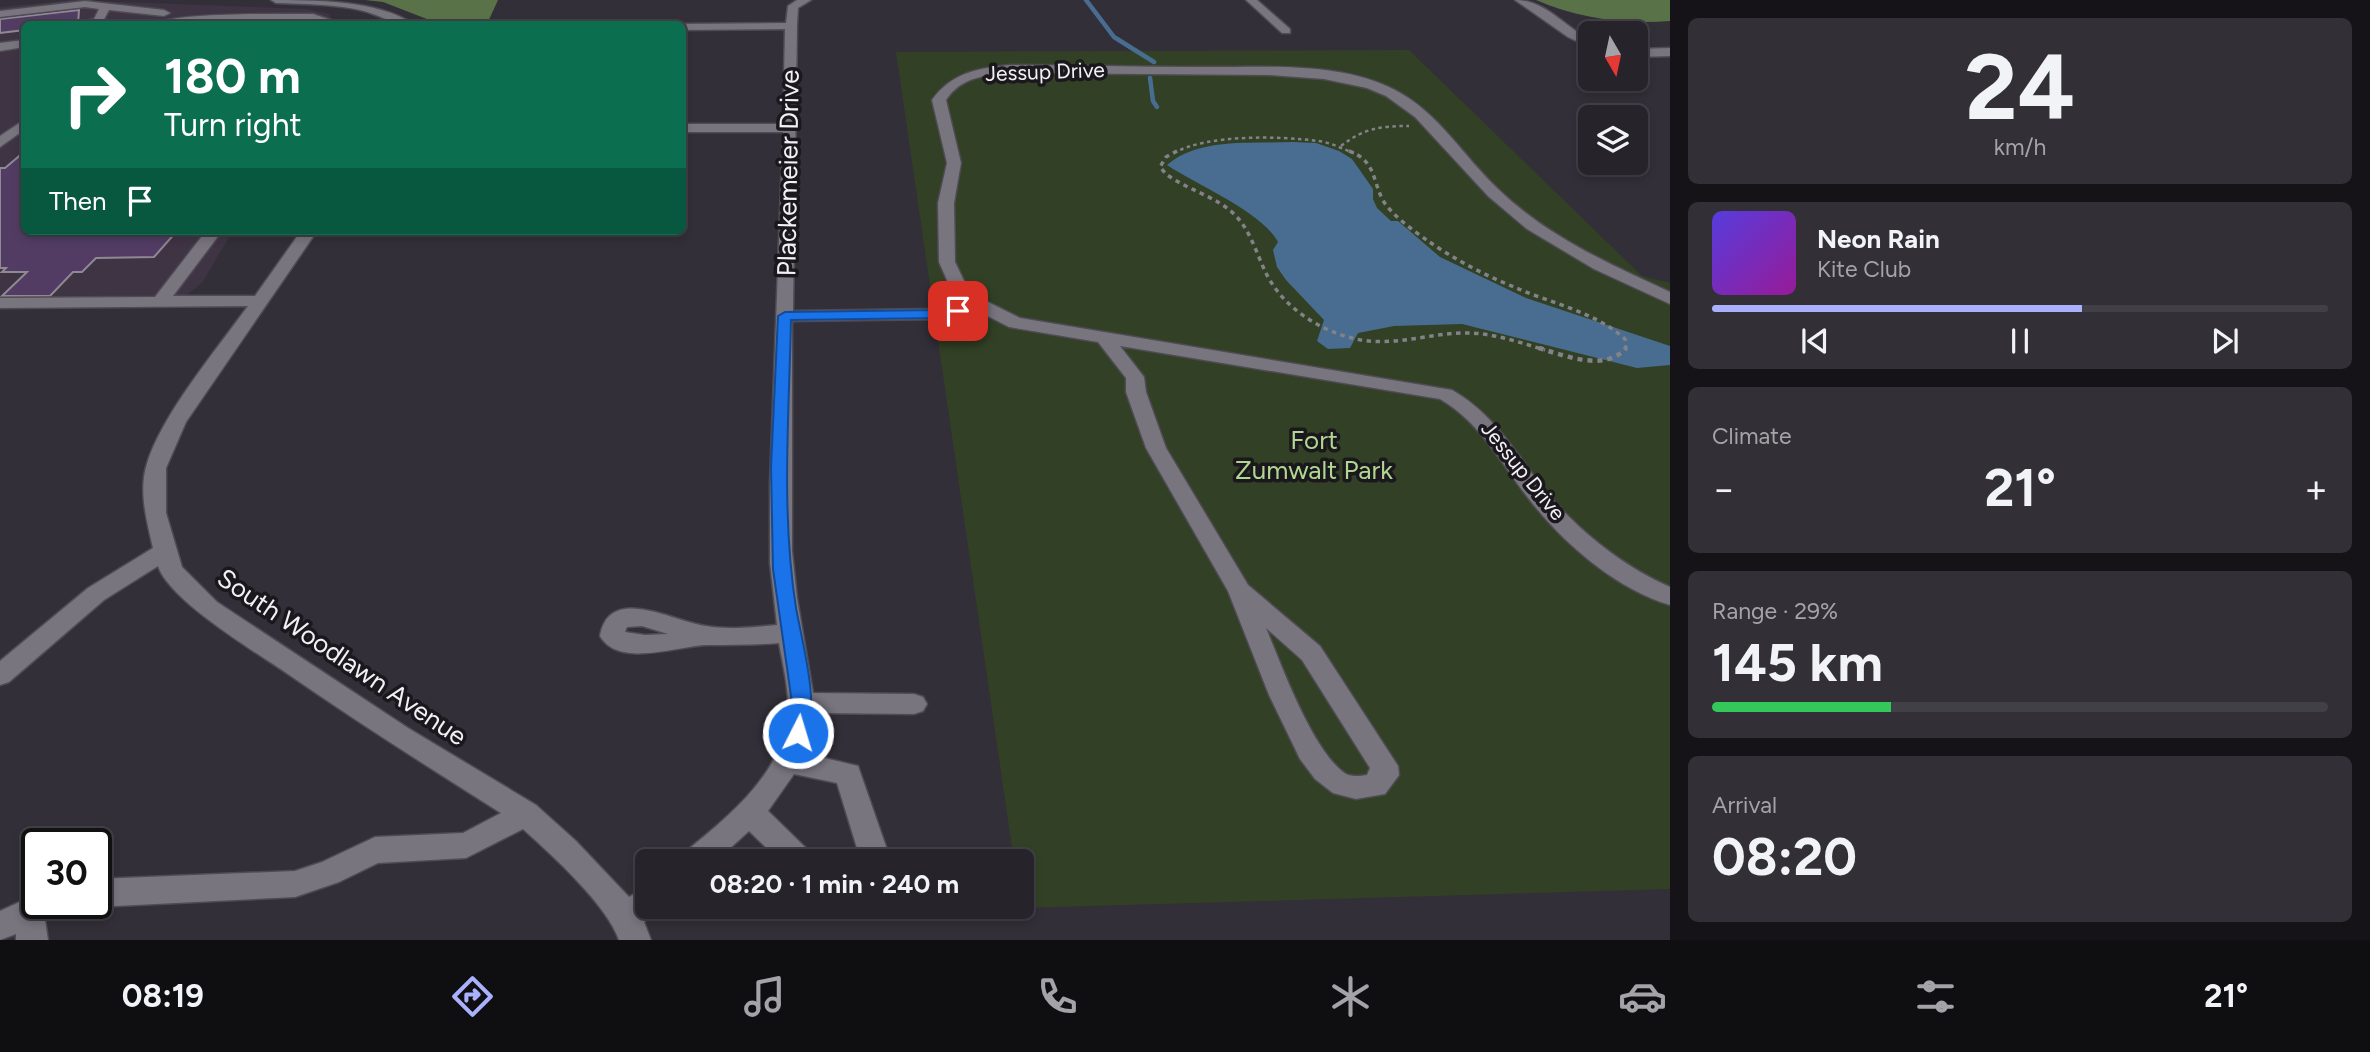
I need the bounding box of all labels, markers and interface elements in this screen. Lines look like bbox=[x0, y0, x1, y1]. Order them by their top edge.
north arrow bbox=[1578, 21, 1648, 91]
map controls bbox=[1578, 21, 1648, 175]
text: 24 bbox=[1965, 33, 2075, 142]
text: 180 m bbox=[164, 46, 301, 105]
icon: right bbox=[49, 49, 140, 140]
street label: Jessup Drive bbox=[985, 57, 1105, 86]
street label: Plackemeier Drive bbox=[770, 69, 806, 277]
button: layers bbox=[1578, 105, 1648, 175]
text: Turn right bbox=[164, 106, 302, 144]
text: km/h bbox=[1994, 133, 2046, 161]
icon: arrive bbox=[121, 182, 159, 220]
text: Then bbox=[49, 185, 107, 217]
text: Neon Rain bbox=[1817, 223, 1940, 255]
text: Kite Club bbox=[1817, 255, 1911, 283]
pin bbox=[928, 281, 988, 341]
icon: arrive bbox=[939, 292, 977, 330]
icon: previous bbox=[1796, 322, 1834, 360]
icon: pause bbox=[2001, 322, 2039, 360]
icon: next bbox=[2206, 322, 2244, 360]
street label: Jessup Drive bbox=[1476, 416, 1571, 525]
text: Climate bbox=[1712, 422, 1791, 450]
park label: Fort Zumwalt Park bbox=[1235, 424, 1393, 486]
text: 21° bbox=[1984, 457, 2056, 519]
text: − bbox=[1712, 466, 1736, 512]
text: + bbox=[2304, 466, 2328, 512]
street label: South Woodlawn Avenue bbox=[211, 562, 473, 752]
text: Range · 29% bbox=[1712, 597, 1838, 625]
text: 145 km bbox=[1712, 632, 1883, 694]
position arrow bbox=[761, 696, 835, 770]
text: Arrival bbox=[1712, 791, 1777, 819]
text: 08:20 bbox=[1712, 826, 1857, 888]
speed limit sign: 30 bbox=[21, 828, 112, 919]
text: 08:20 · 1 min · 240 m bbox=[710, 868, 959, 900]
icon: directions bbox=[448, 972, 497, 1021]
icon: music bbox=[740, 972, 789, 1021]
icon: phone bbox=[1033, 972, 1082, 1021]
icon: climate bbox=[1326, 972, 1375, 1021]
icon: car bbox=[1618, 972, 1667, 1021]
icon: filters bbox=[1911, 972, 1960, 1021]
text: 08:19 bbox=[122, 977, 204, 1015]
text: 21° bbox=[2204, 977, 2248, 1015]

